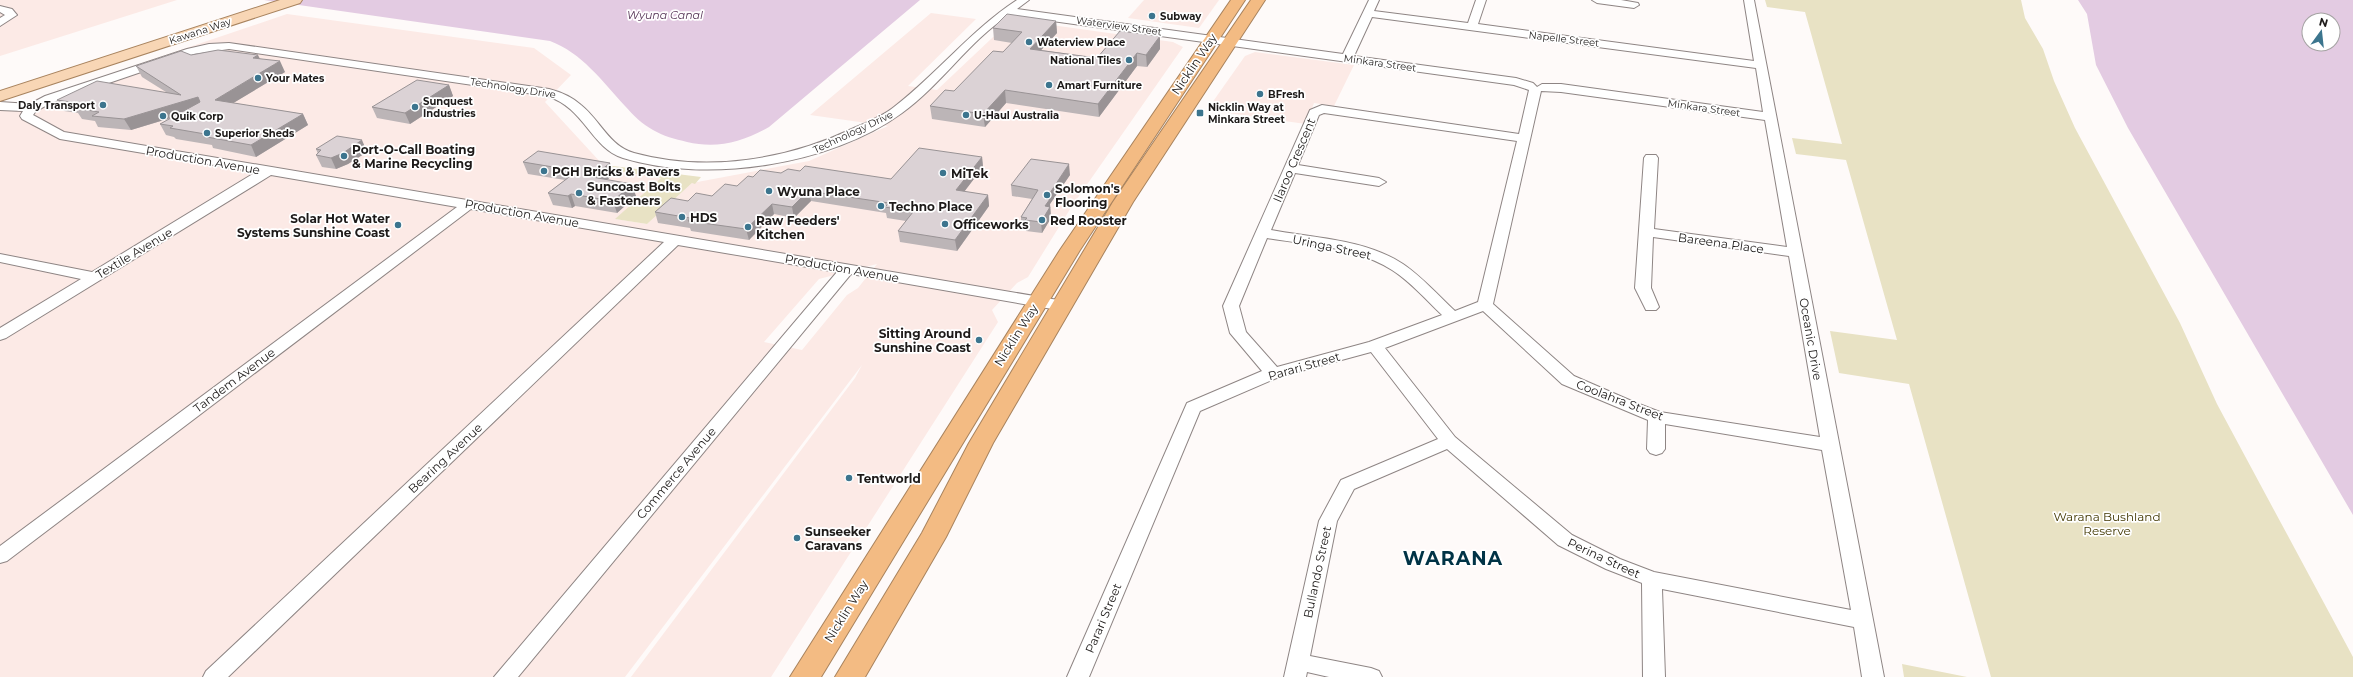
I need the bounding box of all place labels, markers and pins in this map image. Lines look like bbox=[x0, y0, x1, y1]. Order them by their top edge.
place label: Subway bbox=[1160, 10, 1202, 23]
marker: Subway bbox=[1147, 11, 1157, 21]
place label: Waterview Place bbox=[1037, 36, 1125, 49]
marker: Waterview Place bbox=[1024, 37, 1034, 47]
place label: National Tiles bbox=[1050, 54, 1122, 67]
marker: National Tiles bbox=[1124, 55, 1134, 65]
place label: Your Mates bbox=[265, 72, 325, 85]
marker: Your Mates bbox=[253, 73, 263, 83]
place label: Amart Furniture bbox=[1056, 79, 1142, 92]
marker: Amart Furniture bbox=[1044, 80, 1054, 90]
place label: BFresh bbox=[1268, 88, 1305, 101]
marker: BFresh bbox=[1255, 89, 1265, 99]
place label: Sunquest Industries bbox=[423, 95, 476, 120]
place label: Daly Transport bbox=[18, 99, 96, 112]
marker: Daly Transport bbox=[98, 100, 108, 110]
place label: Nicklin Way at Minkara Street bbox=[1208, 101, 1286, 126]
marker: Sunquest Industries bbox=[410, 102, 420, 112]
marker: Nicklin Way at Minkara Street bbox=[1195, 108, 1205, 118]
place label: U-Haul Australia bbox=[974, 109, 1059, 122]
place label: Quik Corp bbox=[171, 110, 224, 123]
marker: U-Haul Australia bbox=[961, 110, 971, 120]
marker: Quik Corp bbox=[158, 111, 168, 121]
place label: Superior Sheds bbox=[215, 127, 295, 140]
marker: Superior Sheds bbox=[202, 128, 212, 138]
place label: Port-O-Call Boating & Marine Recycling bbox=[352, 142, 475, 171]
marker: Port-O-Call Boating & Marine Recycling bbox=[339, 151, 349, 161]
place label: PGH Bricks & Pavers bbox=[552, 164, 680, 179]
marker: PGH Bricks & Pavers bbox=[539, 166, 549, 176]
place label: MiTek bbox=[951, 166, 988, 181]
marker: MiTek bbox=[938, 168, 948, 178]
place label: Suncoast Bolts & Fasteners bbox=[587, 179, 681, 208]
place label: Solomon's Flooring bbox=[1055, 181, 1121, 210]
place label: Wyuna Place bbox=[777, 184, 860, 199]
marker: Wyuna Place bbox=[764, 186, 774, 196]
marker: Suncoast Bolts & Fasteners bbox=[574, 188, 584, 198]
marker: Solomon's Flooring bbox=[1042, 190, 1052, 200]
place label: Techno Place bbox=[889, 199, 973, 214]
marker: Techno Place bbox=[876, 201, 886, 211]
place label: HDS bbox=[690, 210, 718, 225]
place label: Solar Hot Water Systems Sunshine Coast bbox=[237, 211, 391, 240]
marker: HDS bbox=[677, 212, 687, 222]
place label: Raw Feeders' Kitchen bbox=[756, 213, 840, 242]
place label: Red Rooster bbox=[1050, 213, 1127, 228]
marker: Red Rooster bbox=[1037, 215, 1047, 225]
place label: Officeworks bbox=[953, 217, 1029, 232]
marker: Officeworks bbox=[940, 219, 950, 229]
marker: Solar Hot Water Systems Sunshine Coast bbox=[393, 220, 403, 230]
marker: Raw Feeders' Kitchen bbox=[743, 222, 753, 232]
place label: Sitting Around Sunshine Coast bbox=[874, 326, 972, 355]
marker: Sitting Around Sunshine Coast bbox=[974, 335, 984, 345]
place label: Tentworld bbox=[857, 471, 921, 486]
marker: Tentworld bbox=[844, 473, 854, 483]
place label: Sunseeker Caravans bbox=[805, 524, 871, 553]
marker: Sunseeker Caravans bbox=[792, 533, 802, 543]

